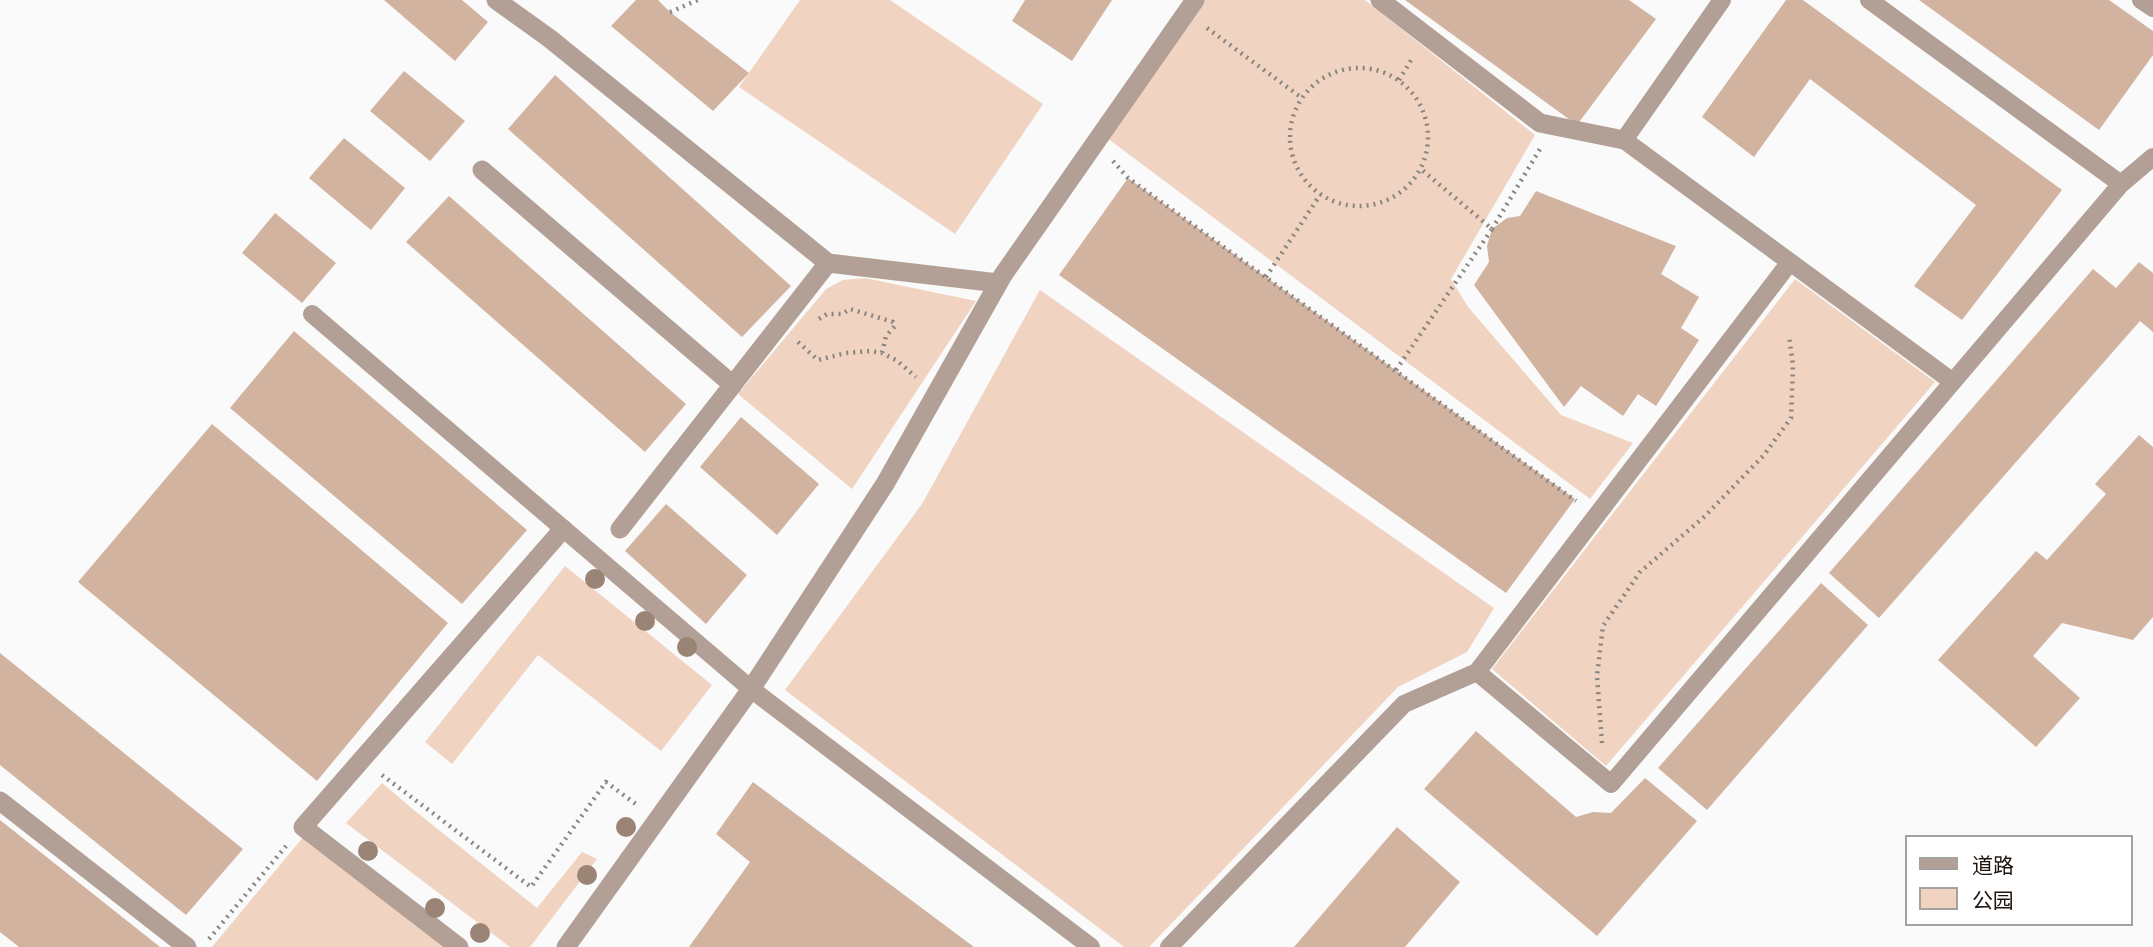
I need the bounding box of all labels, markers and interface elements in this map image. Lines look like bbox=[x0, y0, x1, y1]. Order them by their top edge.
legend bbox=[1904, 835, 2132, 926]
text: 道路 bbox=[1972, 853, 2014, 879]
text: 公园 bbox=[1972, 888, 2014, 914]

